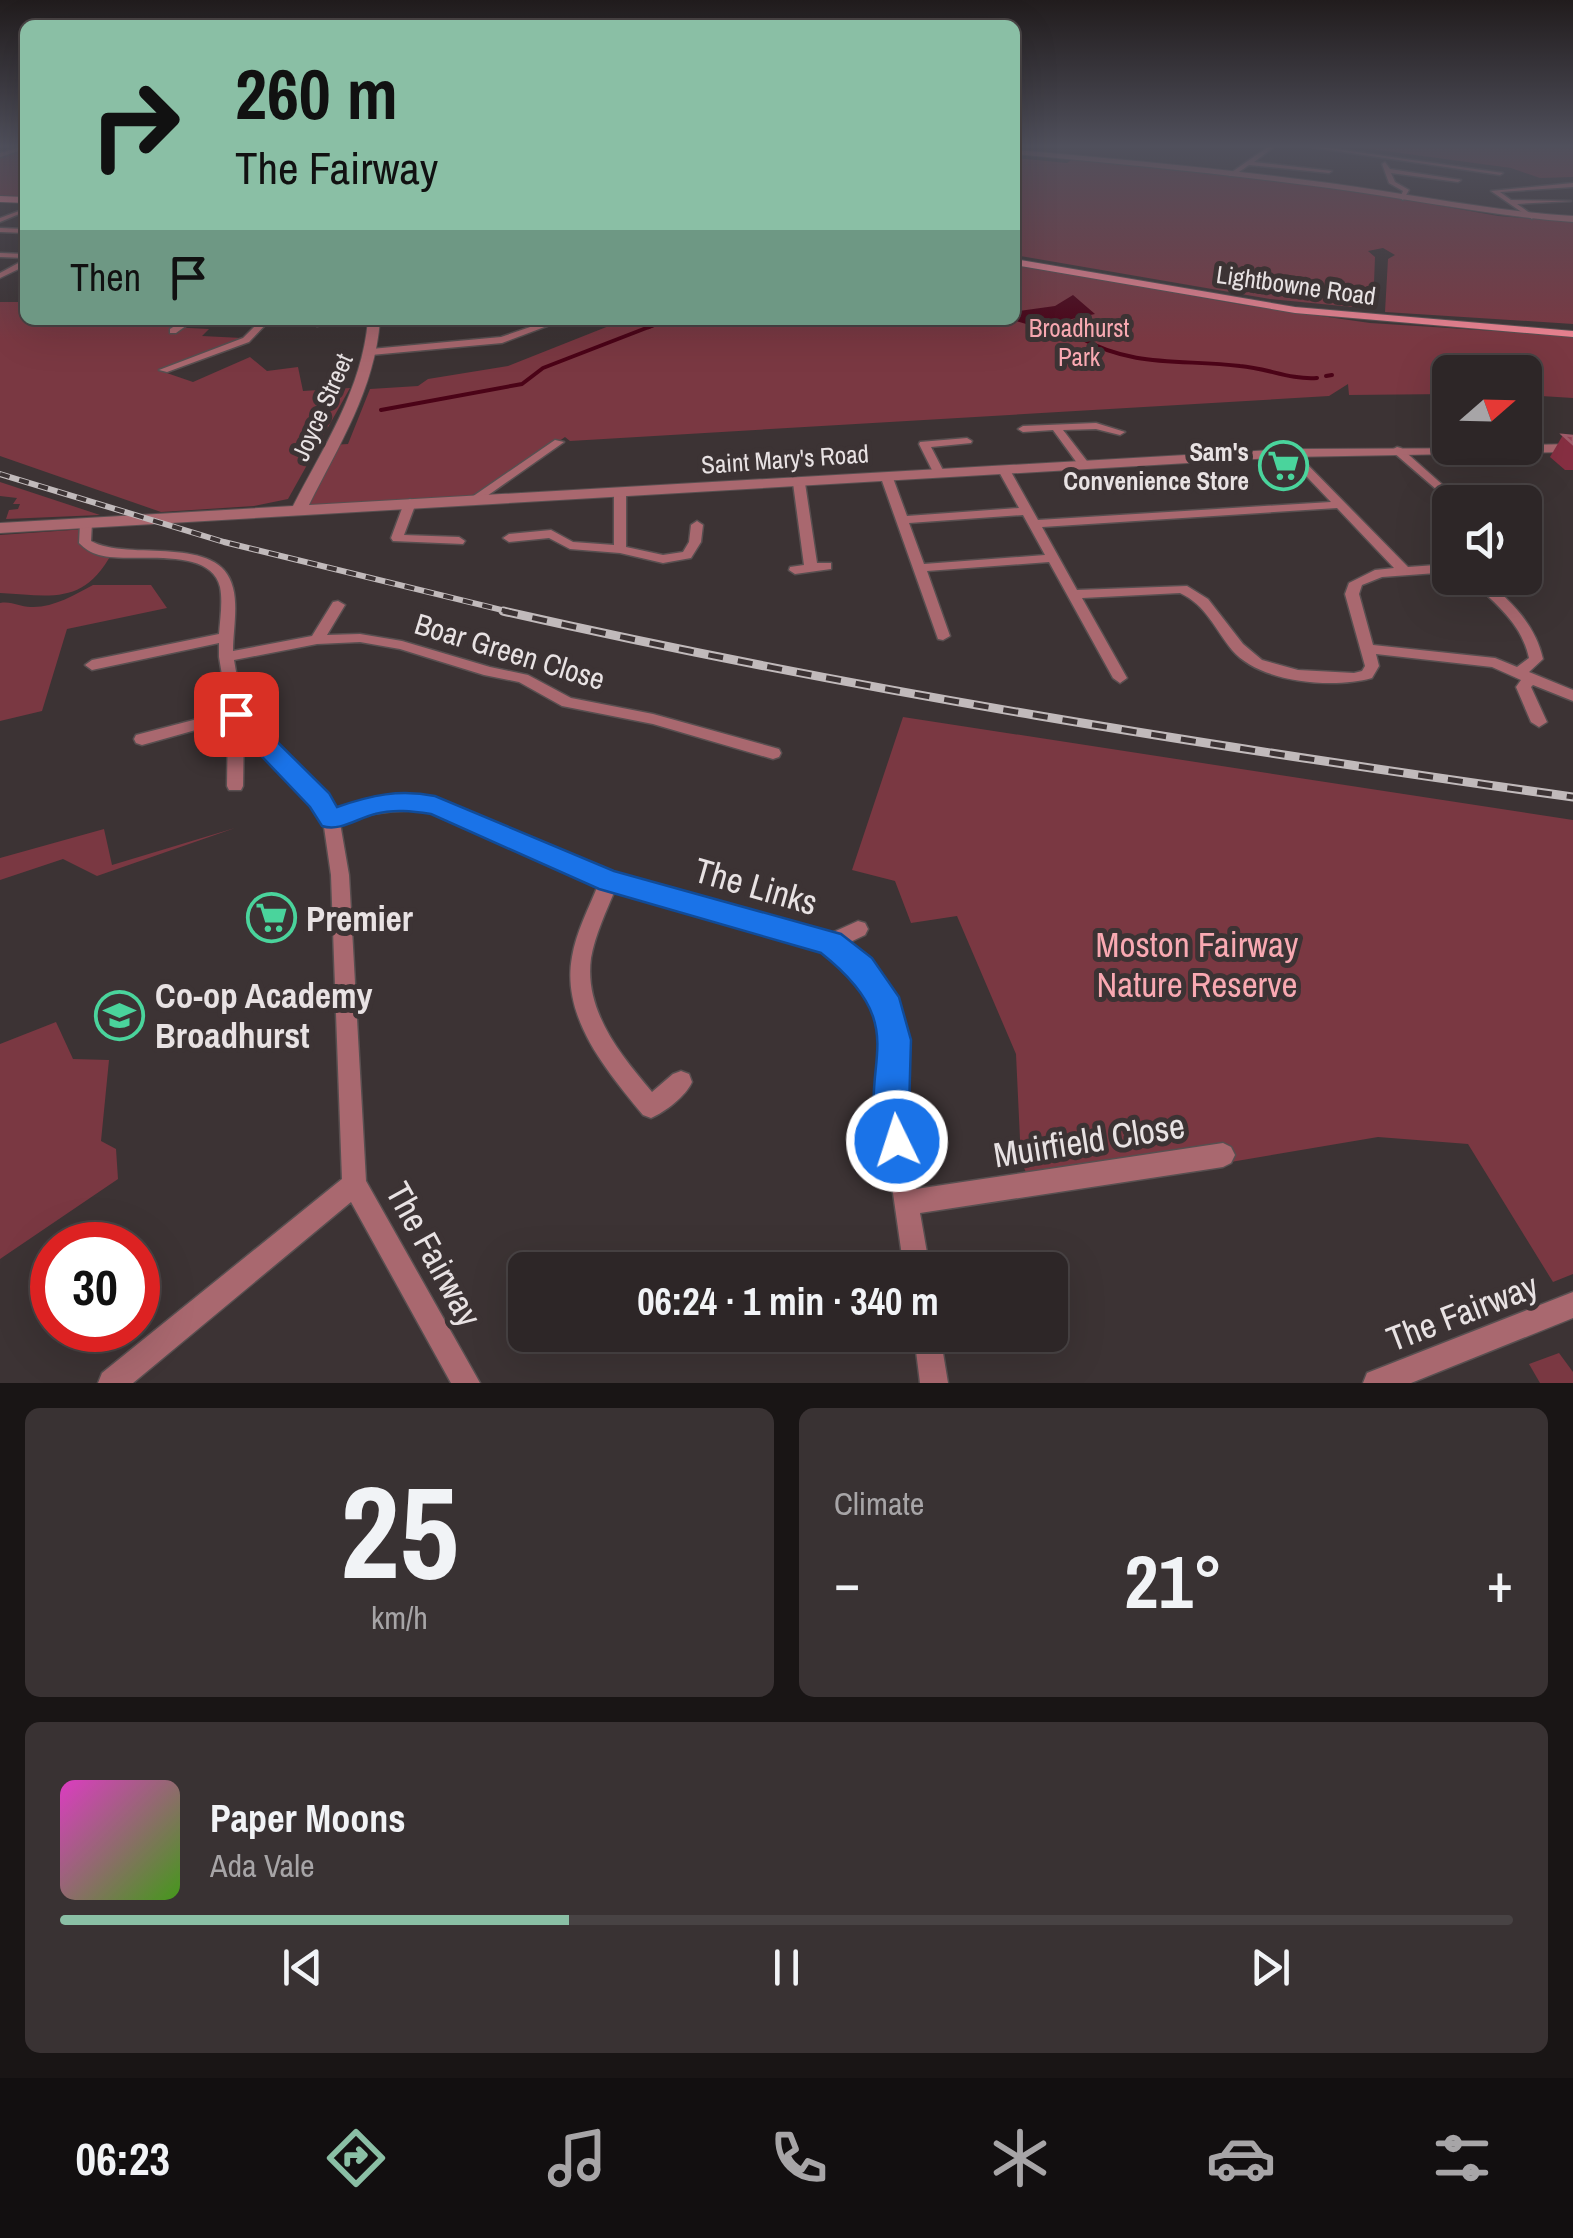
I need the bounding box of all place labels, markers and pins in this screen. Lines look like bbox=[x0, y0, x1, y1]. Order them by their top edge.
place label: Sam's Convenience Store bbox=[1063, 435, 1249, 498]
supermarket icon: Sam's Convenience Store bbox=[1258, 440, 1310, 492]
pin bbox=[194, 672, 279, 757]
supermarket icon: Premier bbox=[245, 892, 297, 944]
place label: Premier bbox=[306, 895, 414, 942]
place label: Co-op Academy Broadhurst bbox=[155, 972, 372, 1059]
school or university icon: Co-op Academy Broadhurst bbox=[94, 989, 146, 1041]

